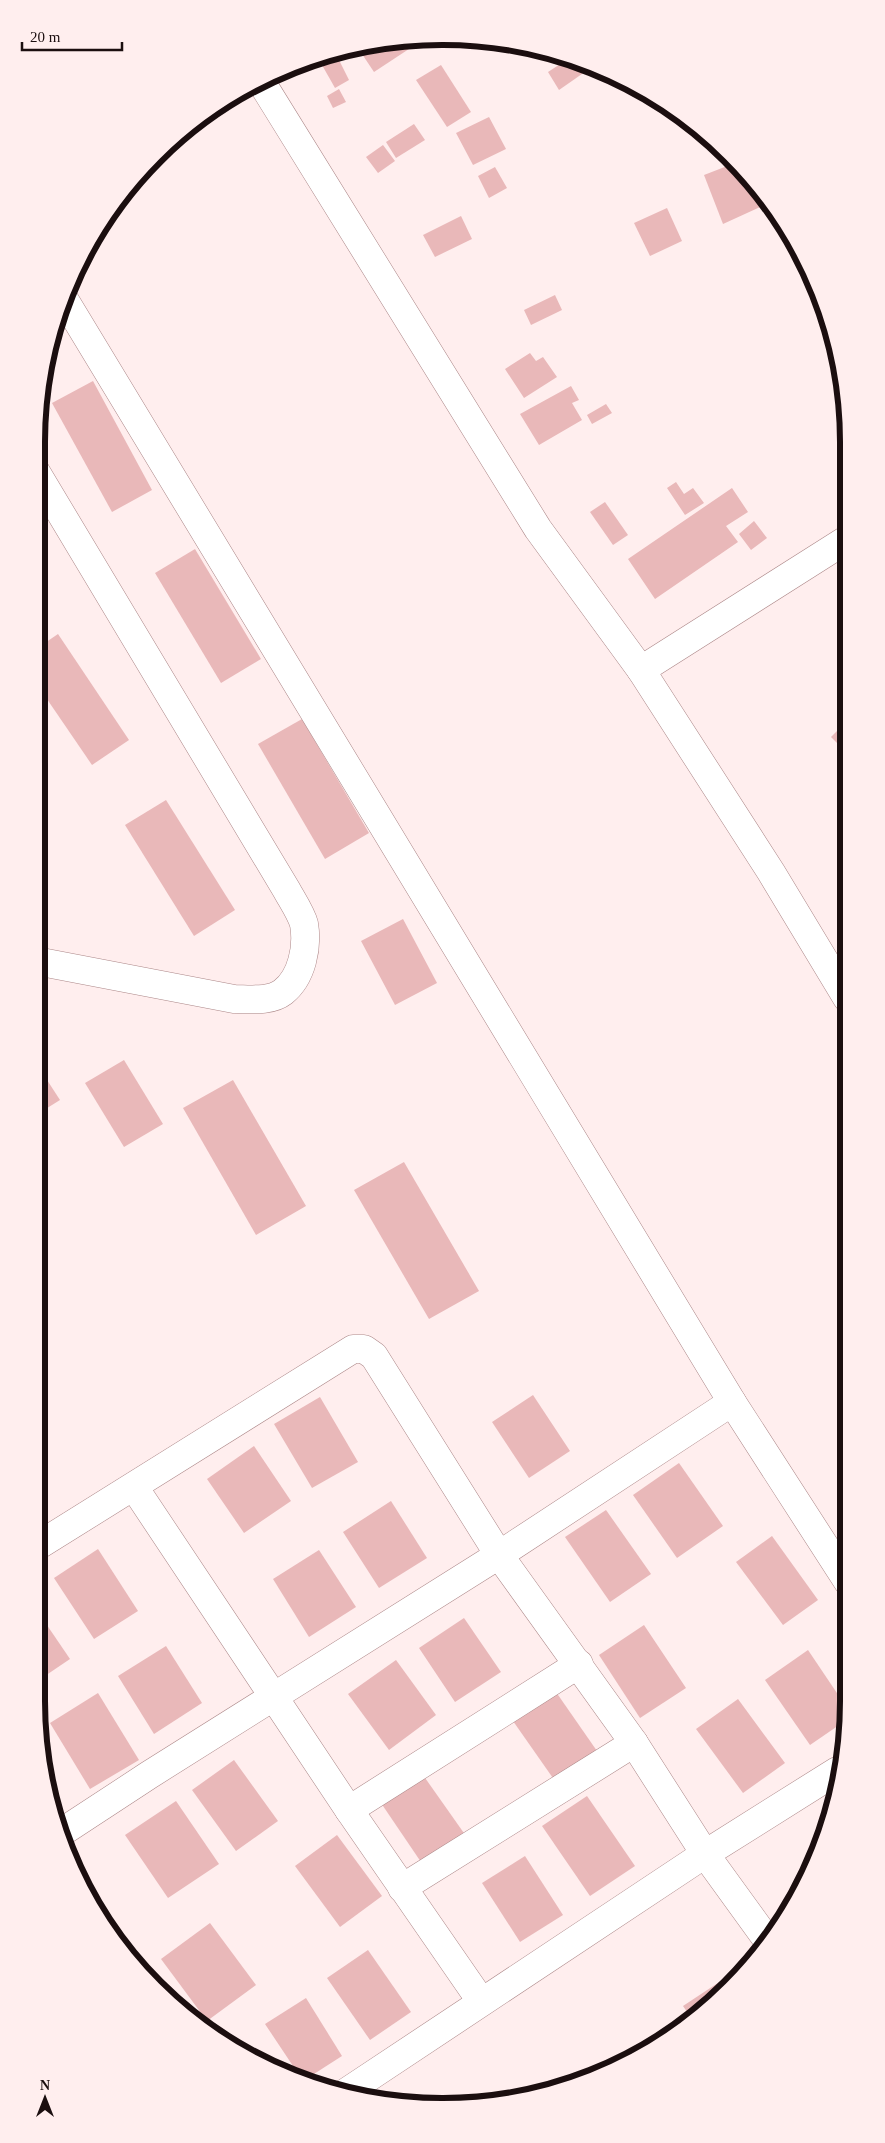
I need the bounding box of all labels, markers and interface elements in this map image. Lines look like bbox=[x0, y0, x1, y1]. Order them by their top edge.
scale bar bbox=[22, 20, 122, 52]
text: 20 m bbox=[30, 29, 61, 45]
north arrow bbox=[20, 2073, 70, 2123]
text: N bbox=[40, 2078, 50, 2093]

